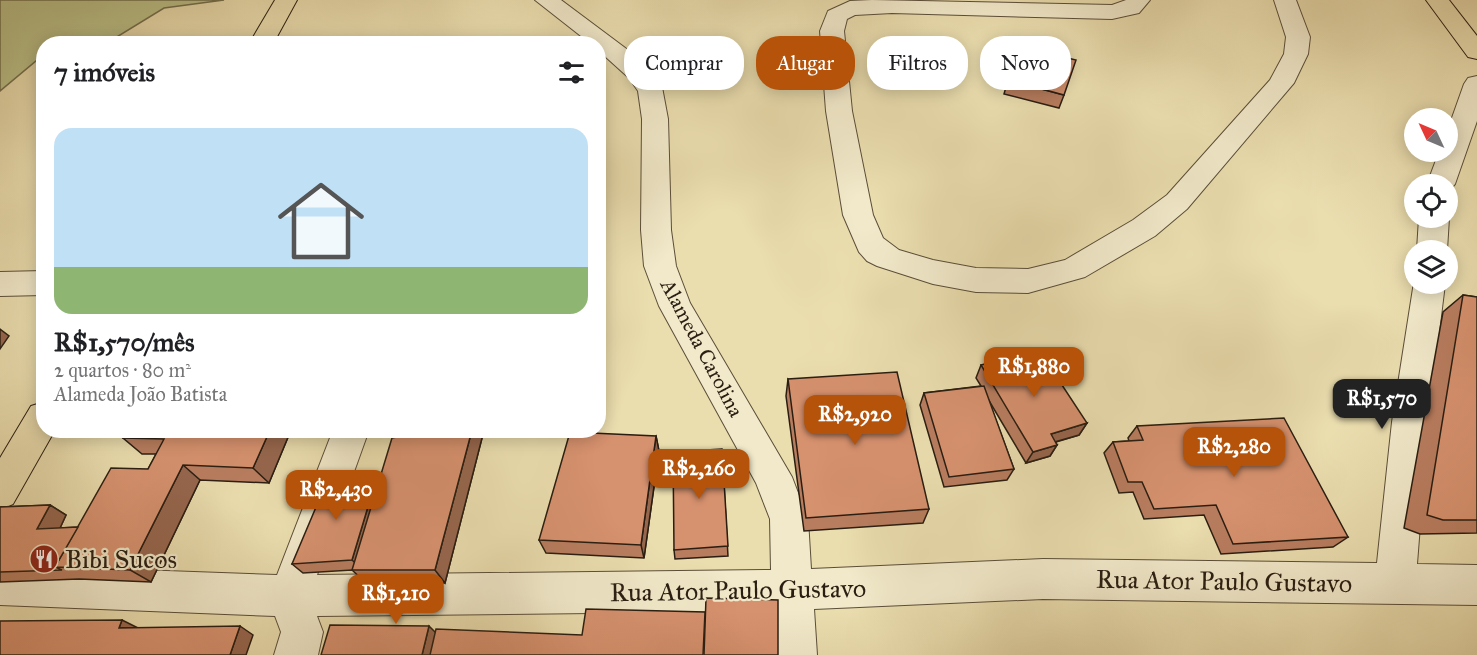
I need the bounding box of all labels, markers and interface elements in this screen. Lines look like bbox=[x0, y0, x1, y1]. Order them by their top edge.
chip: Comprar bbox=[624, 36, 744, 90]
chip: Alugar bbox=[756, 36, 855, 90]
chip: Filtros bbox=[867, 36, 968, 90]
chip: Novo bbox=[980, 36, 1071, 90]
text: 7 imóveis bbox=[54, 56, 155, 88]
icon: filters bbox=[555, 56, 588, 89]
north arrow bbox=[1404, 108, 1458, 162]
map controls bbox=[1404, 108, 1458, 294]
icon: home bbox=[267, 167, 375, 275]
button: locate bbox=[1404, 174, 1458, 228]
button: layers bbox=[1404, 240, 1458, 294]
street label: Alameda Carolina bbox=[654, 274, 749, 421]
text: R$1,570/mês bbox=[54, 326, 195, 358]
pin: R$1,880 bbox=[979, 347, 1089, 398]
text: R$1,880 bbox=[998, 354, 1070, 378]
text: 2 quartos · 80 m² bbox=[54, 358, 191, 382]
pin: R$1,570 bbox=[1327, 379, 1437, 430]
text: Alameda João Batista bbox=[54, 382, 227, 406]
text: R$1,570 bbox=[1347, 386, 1417, 410]
pin: R$2,920 bbox=[800, 395, 910, 446]
text: R$2,920 bbox=[818, 402, 892, 426]
pin: R$2,280 bbox=[1179, 427, 1289, 478]
text: R$2,280 bbox=[1197, 434, 1271, 458]
pin: R$2,260 bbox=[644, 449, 754, 500]
text: R$2,260 bbox=[662, 456, 736, 480]
pin: R$2,430 bbox=[281, 470, 391, 521]
text: R$2,430 bbox=[300, 477, 372, 501]
restaurant icon: Bibi Sucos bbox=[28, 543, 60, 575]
place label: Bibi Sucos bbox=[65, 543, 177, 575]
street label: Rua Ator Paulo Gustavo bbox=[1095, 563, 1353, 599]
street label: Rua Ator Paulo Gustavo bbox=[609, 572, 867, 608]
pin: R$1,210 bbox=[341, 574, 451, 625]
text: R$1,210 bbox=[362, 581, 430, 605]

